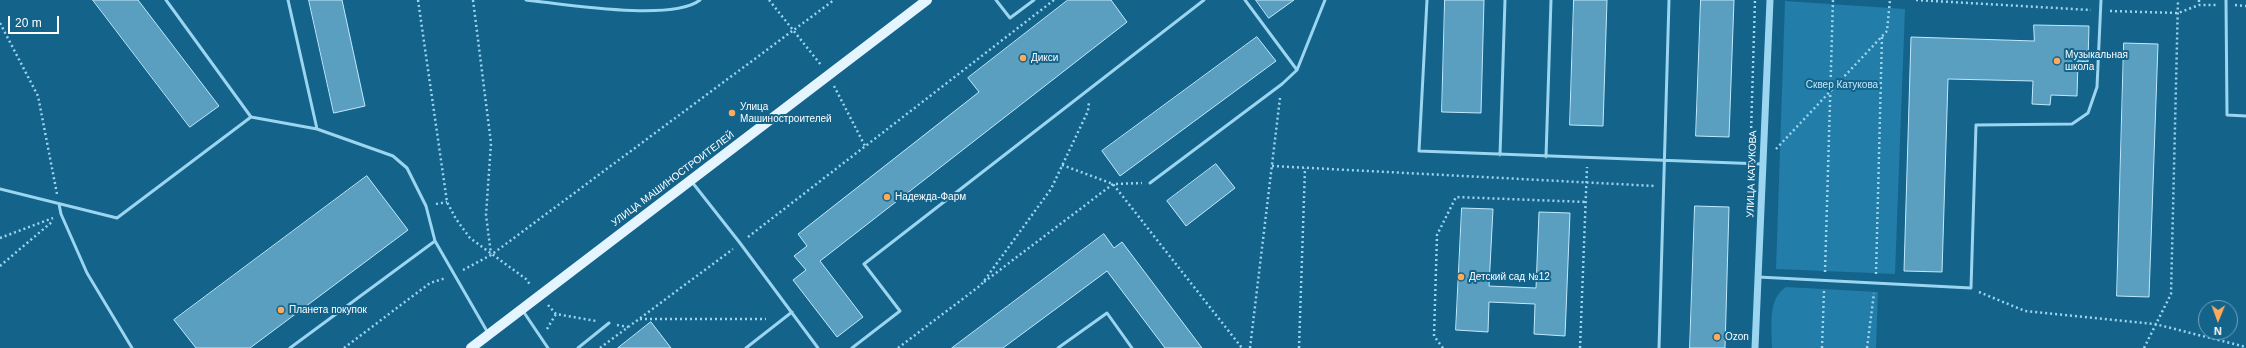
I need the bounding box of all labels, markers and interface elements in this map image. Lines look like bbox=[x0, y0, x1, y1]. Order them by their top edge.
scale bar bbox=[10, 8, 61, 34]
text: 20 m bbox=[15, 16, 42, 30]
place label: Музыкальная школа bbox=[2065, 49, 2128, 72]
place label: Дикси bbox=[1031, 52, 1058, 64]
marker: Дикси bbox=[1018, 53, 1028, 63]
marker: Музыкальная школа bbox=[2052, 56, 2062, 66]
park label: Сквер Катукова bbox=[1806, 79, 1878, 91]
place label: Улица Машиностроителей bbox=[740, 101, 832, 124]
marker: Улица Машиностроителей bbox=[727, 108, 737, 118]
street label: УЛИЦА МАШИНОСТРОИТЕЛЕЙ bbox=[609, 129, 737, 229]
street label: УЛИЦА КАТУКОВА bbox=[1744, 130, 1760, 218]
place label: Надежда-Фарм bbox=[895, 191, 966, 203]
marker: Надежда-Фарм bbox=[882, 192, 892, 202]
place label: Детский сад №12 bbox=[1469, 271, 1550, 283]
marker: Детский сад №12 bbox=[1456, 272, 1466, 282]
north arrow bbox=[2198, 300, 2238, 340]
place label: Планета покупок bbox=[289, 304, 367, 316]
marker: Планета покупок bbox=[276, 305, 286, 315]
text: N bbox=[2214, 325, 2222, 337]
place label: Ozon bbox=[1725, 331, 1749, 343]
marker: Ozon bbox=[1712, 332, 1722, 342]

